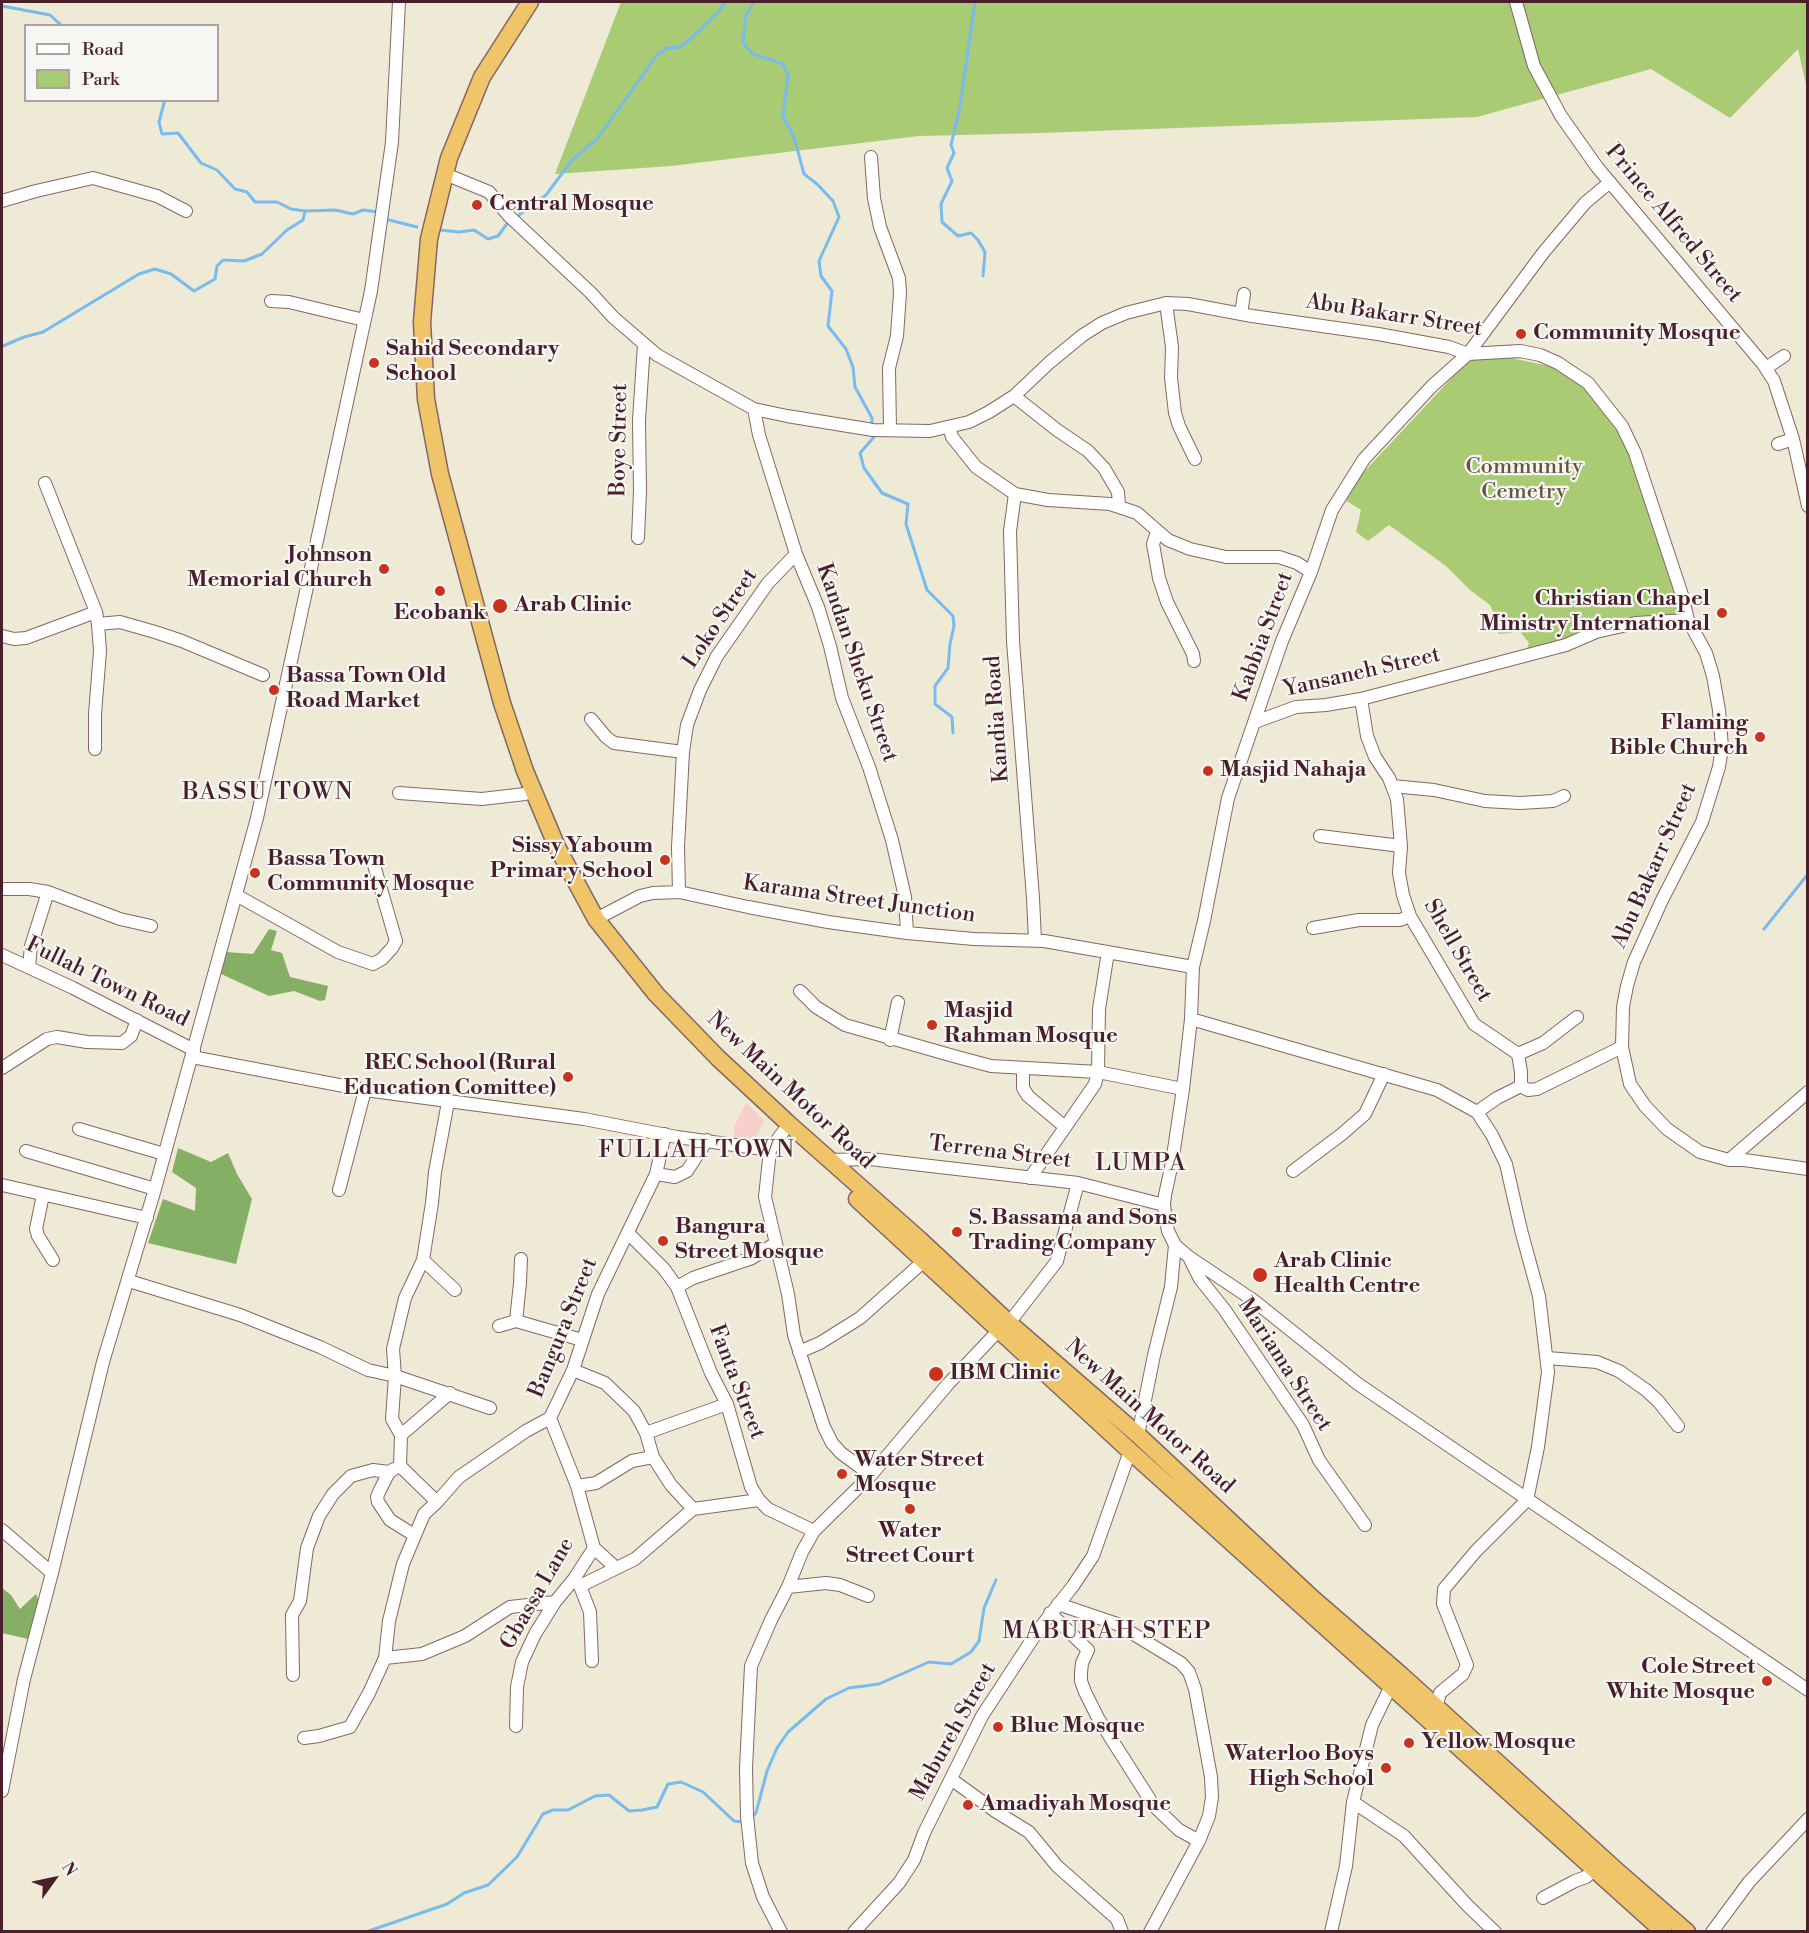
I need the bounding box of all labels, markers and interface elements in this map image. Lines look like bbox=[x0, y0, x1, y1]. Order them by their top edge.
legend bbox=[24, 24, 219, 102]
text: Road bbox=[82, 38, 124, 61]
text: Park bbox=[82, 68, 119, 91]
street label: Prince Alfred Street bbox=[1599, 139, 1747, 309]
place label: Central Mosque bbox=[489, 192, 654, 218]
marker: Central Mosque bbox=[470, 198, 484, 212]
street label: Abu Bakarr Street bbox=[1304, 289, 1484, 343]
place label: Community Mosque bbox=[1533, 321, 1741, 347]
marker: Community Mosque bbox=[1514, 327, 1528, 341]
place label: Sahid Secondary School bbox=[386, 337, 559, 388]
marker: Sahid Secondary School bbox=[367, 356, 381, 370]
street label: Boye Street bbox=[606, 383, 634, 497]
park label: Community Cemetry bbox=[1465, 455, 1583, 506]
place label: Johnson Memorial Church bbox=[187, 543, 372, 594]
street label: Kandan Sheku Street bbox=[810, 560, 902, 766]
marker: Johnson Memorial Church bbox=[377, 562, 391, 576]
street label: Loko Street bbox=[678, 564, 764, 674]
street label: Kabbia Street bbox=[1228, 569, 1300, 705]
marker: Ecobank bbox=[433, 584, 447, 598]
place label: Christian Chapel Ministry International bbox=[1480, 587, 1710, 638]
place label: Arab Clinic bbox=[514, 593, 632, 619]
marker: Arab Clinic bbox=[491, 597, 509, 615]
place label: Ecobank bbox=[394, 601, 486, 627]
marker: Christian Chapel Ministry International bbox=[1715, 606, 1729, 620]
street label: Yansaneh Street bbox=[1281, 642, 1443, 704]
street label: Kandia Road bbox=[980, 654, 1016, 784]
place label: Bassa Town Old Road Market bbox=[286, 664, 447, 716]
marker: Bassa Town Old Road Market bbox=[267, 683, 281, 697]
place label: Flaming Bible Church bbox=[1609, 711, 1748, 762]
marker: Flaming Bible Church bbox=[1753, 730, 1767, 744]
place label: Masjid Nahaja bbox=[1220, 758, 1367, 784]
marker: Masjid Nahaja bbox=[1201, 764, 1215, 778]
district label: BASSU TOWN bbox=[182, 779, 354, 807]
street label: Abu Bakarr Street bbox=[1607, 779, 1703, 953]
place label: Sissy Yaboum Primary School bbox=[490, 834, 653, 885]
place label: Bassa Town Community Mosque bbox=[267, 847, 475, 898]
marker: Sissy Yaboum Primary School bbox=[658, 853, 672, 867]
marker: Bassa Town Community Mosque bbox=[248, 866, 262, 880]
street label: Karama Street Junction bbox=[741, 871, 977, 929]
street label: Shell Street bbox=[1417, 895, 1497, 1007]
street label: Fullah Town Road bbox=[21, 932, 193, 1034]
place label: Masjid Rahman Mosque bbox=[944, 999, 1118, 1050]
street label: New Main Motor Road bbox=[701, 1007, 879, 1175]
marker: Masjid Rahman Mosque bbox=[925, 1018, 939, 1032]
place label: REC School (Rural Education Comittee) bbox=[344, 1051, 556, 1102]
marker: REC School (Rural Education Comittee) bbox=[561, 1070, 575, 1084]
street label: Terrena Street bbox=[927, 1131, 1073, 1175]
district label: FULLAH TOWN bbox=[598, 1137, 796, 1165]
district label: LUMPA bbox=[1095, 1150, 1187, 1178]
place label: S. Bassama and Sons Trading Company bbox=[969, 1206, 1177, 1258]
place label: Bangura Street Mosque bbox=[675, 1215, 824, 1266]
marker: S. Bassama and Sons Trading Company bbox=[950, 1225, 964, 1239]
marker: Bangura Street Mosque bbox=[656, 1234, 670, 1248]
place label: Arab Clinic Health Centre bbox=[1274, 1249, 1420, 1300]
street label: Bangura Street bbox=[524, 1254, 604, 1402]
marker: Arab Clinic Health Centre bbox=[1251, 1266, 1269, 1284]
street label: Mariama Street bbox=[1231, 1293, 1337, 1437]
street label: Fanta Street bbox=[702, 1321, 770, 1443]
street label: New Main Motor Road bbox=[1059, 1334, 1239, 1500]
place label: IBM Clinic bbox=[950, 1361, 1061, 1387]
marker: IBM Clinic bbox=[927, 1365, 945, 1383]
place label: Water Street Mosque bbox=[854, 1448, 984, 1500]
marker: Water Street Mosque bbox=[835, 1467, 849, 1481]
marker: Water Street Court bbox=[903, 1502, 917, 1516]
place label: Water Street Court bbox=[846, 1519, 974, 1570]
street label: Gbassa Lane bbox=[495, 1533, 581, 1655]
district label: MABURAH STEP bbox=[1002, 1618, 1212, 1646]
place label: Cole Street White Mosque bbox=[1606, 1655, 1755, 1706]
street label: Mabureh Street bbox=[905, 1658, 1003, 1806]
marker: Cole Street White Mosque bbox=[1760, 1674, 1774, 1688]
place label: Blue Mosque bbox=[1010, 1714, 1145, 1740]
marker: Blue Mosque bbox=[991, 1720, 1005, 1734]
place label: Yellow Mosque bbox=[1421, 1730, 1576, 1756]
marker: Yellow Mosque bbox=[1402, 1736, 1416, 1750]
place label: Waterloo Boys High School bbox=[1225, 1742, 1374, 1794]
marker: Waterloo Boys High School bbox=[1379, 1761, 1393, 1775]
place label: Amadiyah Mosque bbox=[980, 1792, 1171, 1818]
marker: Amadiyah Mosque bbox=[961, 1798, 975, 1812]
north arrow bbox=[24, 1849, 84, 1909]
text: N bbox=[57, 1858, 81, 1880]

